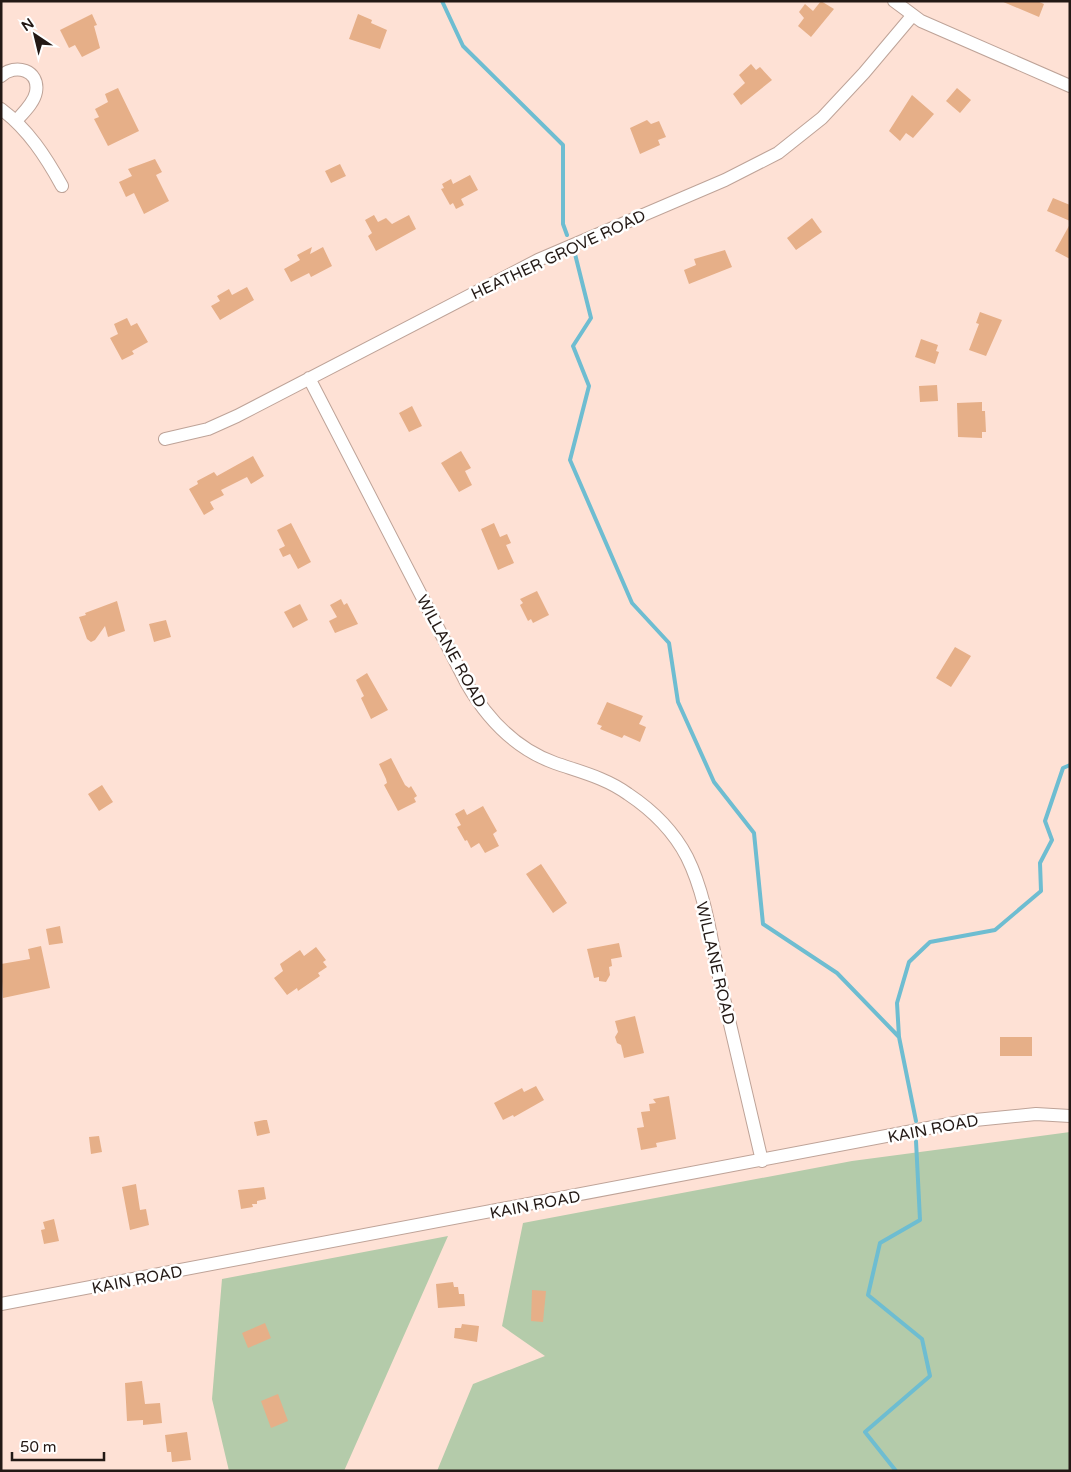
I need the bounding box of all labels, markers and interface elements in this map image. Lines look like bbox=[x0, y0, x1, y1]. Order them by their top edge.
north arrow bbox=[10, 10, 60, 60]
text: N bbox=[18, 15, 37, 35]
street label: HEATHER GROVE ROAD bbox=[468, 206, 649, 304]
street label: WILLANE ROAD bbox=[412, 591, 490, 711]
street label: WILLANE ROAD bbox=[691, 900, 739, 1027]
street label: KAIN ROAD bbox=[886, 1110, 980, 1148]
street label: KAIN ROAD bbox=[488, 1186, 582, 1224]
street label: KAIN ROAD bbox=[90, 1261, 184, 1299]
scale bar bbox=[12, 1430, 105, 1462]
text: 50 m bbox=[20, 1438, 57, 1456]

